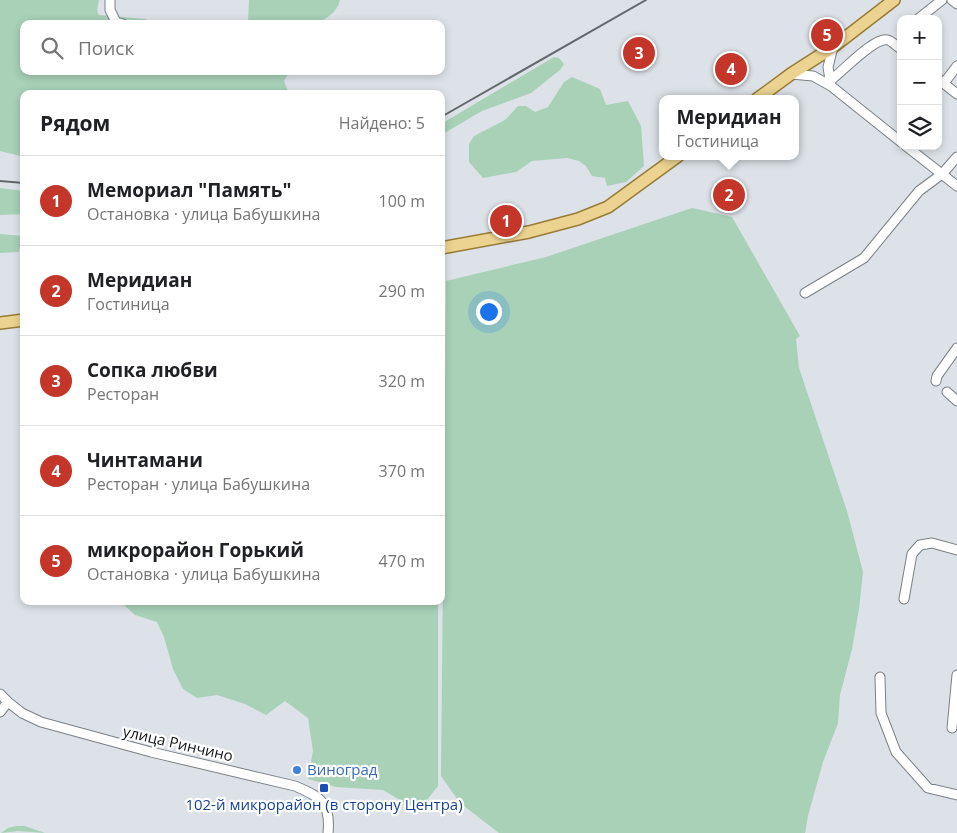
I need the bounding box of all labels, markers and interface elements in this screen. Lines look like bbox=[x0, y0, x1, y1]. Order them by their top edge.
map controls bbox=[897, 15, 942, 150]
button: + bbox=[897, 15, 942, 60]
pin: 5 bbox=[811, 16, 843, 54]
search box bbox=[20, 20, 445, 75]
icon: search bbox=[38, 34, 66, 62]
pin: 3 bbox=[623, 34, 655, 72]
text: Поиск bbox=[78, 35, 134, 61]
pin: 4 bbox=[715, 50, 747, 88]
button: − bbox=[897, 60, 942, 105]
popup bbox=[659, 95, 799, 160]
text: Меридиан bbox=[676, 104, 782, 130]
button: layers bbox=[897, 105, 942, 150]
text: Рядом bbox=[40, 109, 110, 137]
text: Найдено: 5 bbox=[339, 112, 425, 134]
text: Гостиница bbox=[676, 130, 759, 152]
pin: 2 bbox=[713, 176, 745, 214]
text: Мемориал "Память" bbox=[87, 177, 291, 203]
text: 1 bbox=[51, 190, 61, 212]
text: 100 m bbox=[379, 190, 425, 212]
pin: 1 bbox=[490, 202, 522, 240]
text: Остановка · улица Бабушкина bbox=[87, 203, 320, 225]
text: Меридиан bbox=[87, 267, 192, 293]
text: 2 bbox=[51, 280, 61, 302]
text: 290 m bbox=[379, 280, 425, 302]
text: Гостиница bbox=[87, 293, 170, 315]
your location bbox=[476, 299, 502, 325]
text: Сопка любви bbox=[87, 357, 218, 383]
text: 3 bbox=[51, 370, 61, 392]
text: 320 m bbox=[379, 370, 425, 392]
text: Ресторан bbox=[87, 383, 159, 405]
text: Чинтамани bbox=[87, 447, 203, 473]
text: 4 bbox=[51, 460, 61, 482]
text: 370 m bbox=[379, 460, 425, 482]
text: Ресторан · улица Бабушкина bbox=[87, 473, 310, 495]
text: микрорайон Горький bbox=[87, 537, 304, 563]
text: 5 bbox=[51, 550, 61, 572]
text: 470 m bbox=[379, 550, 425, 572]
text: Остановка · улица Бабушкина bbox=[87, 563, 320, 585]
street label: улица Ринчино bbox=[121, 721, 235, 765]
place label: Виноград bbox=[307, 759, 378, 779]
marker: Виноград bbox=[291, 764, 303, 776]
marker: 102-й микрорайон (в сторону Центра) bbox=[318, 782, 330, 794]
place label: 102-й микрорайон (в сторону Центра) bbox=[185, 794, 463, 814]

